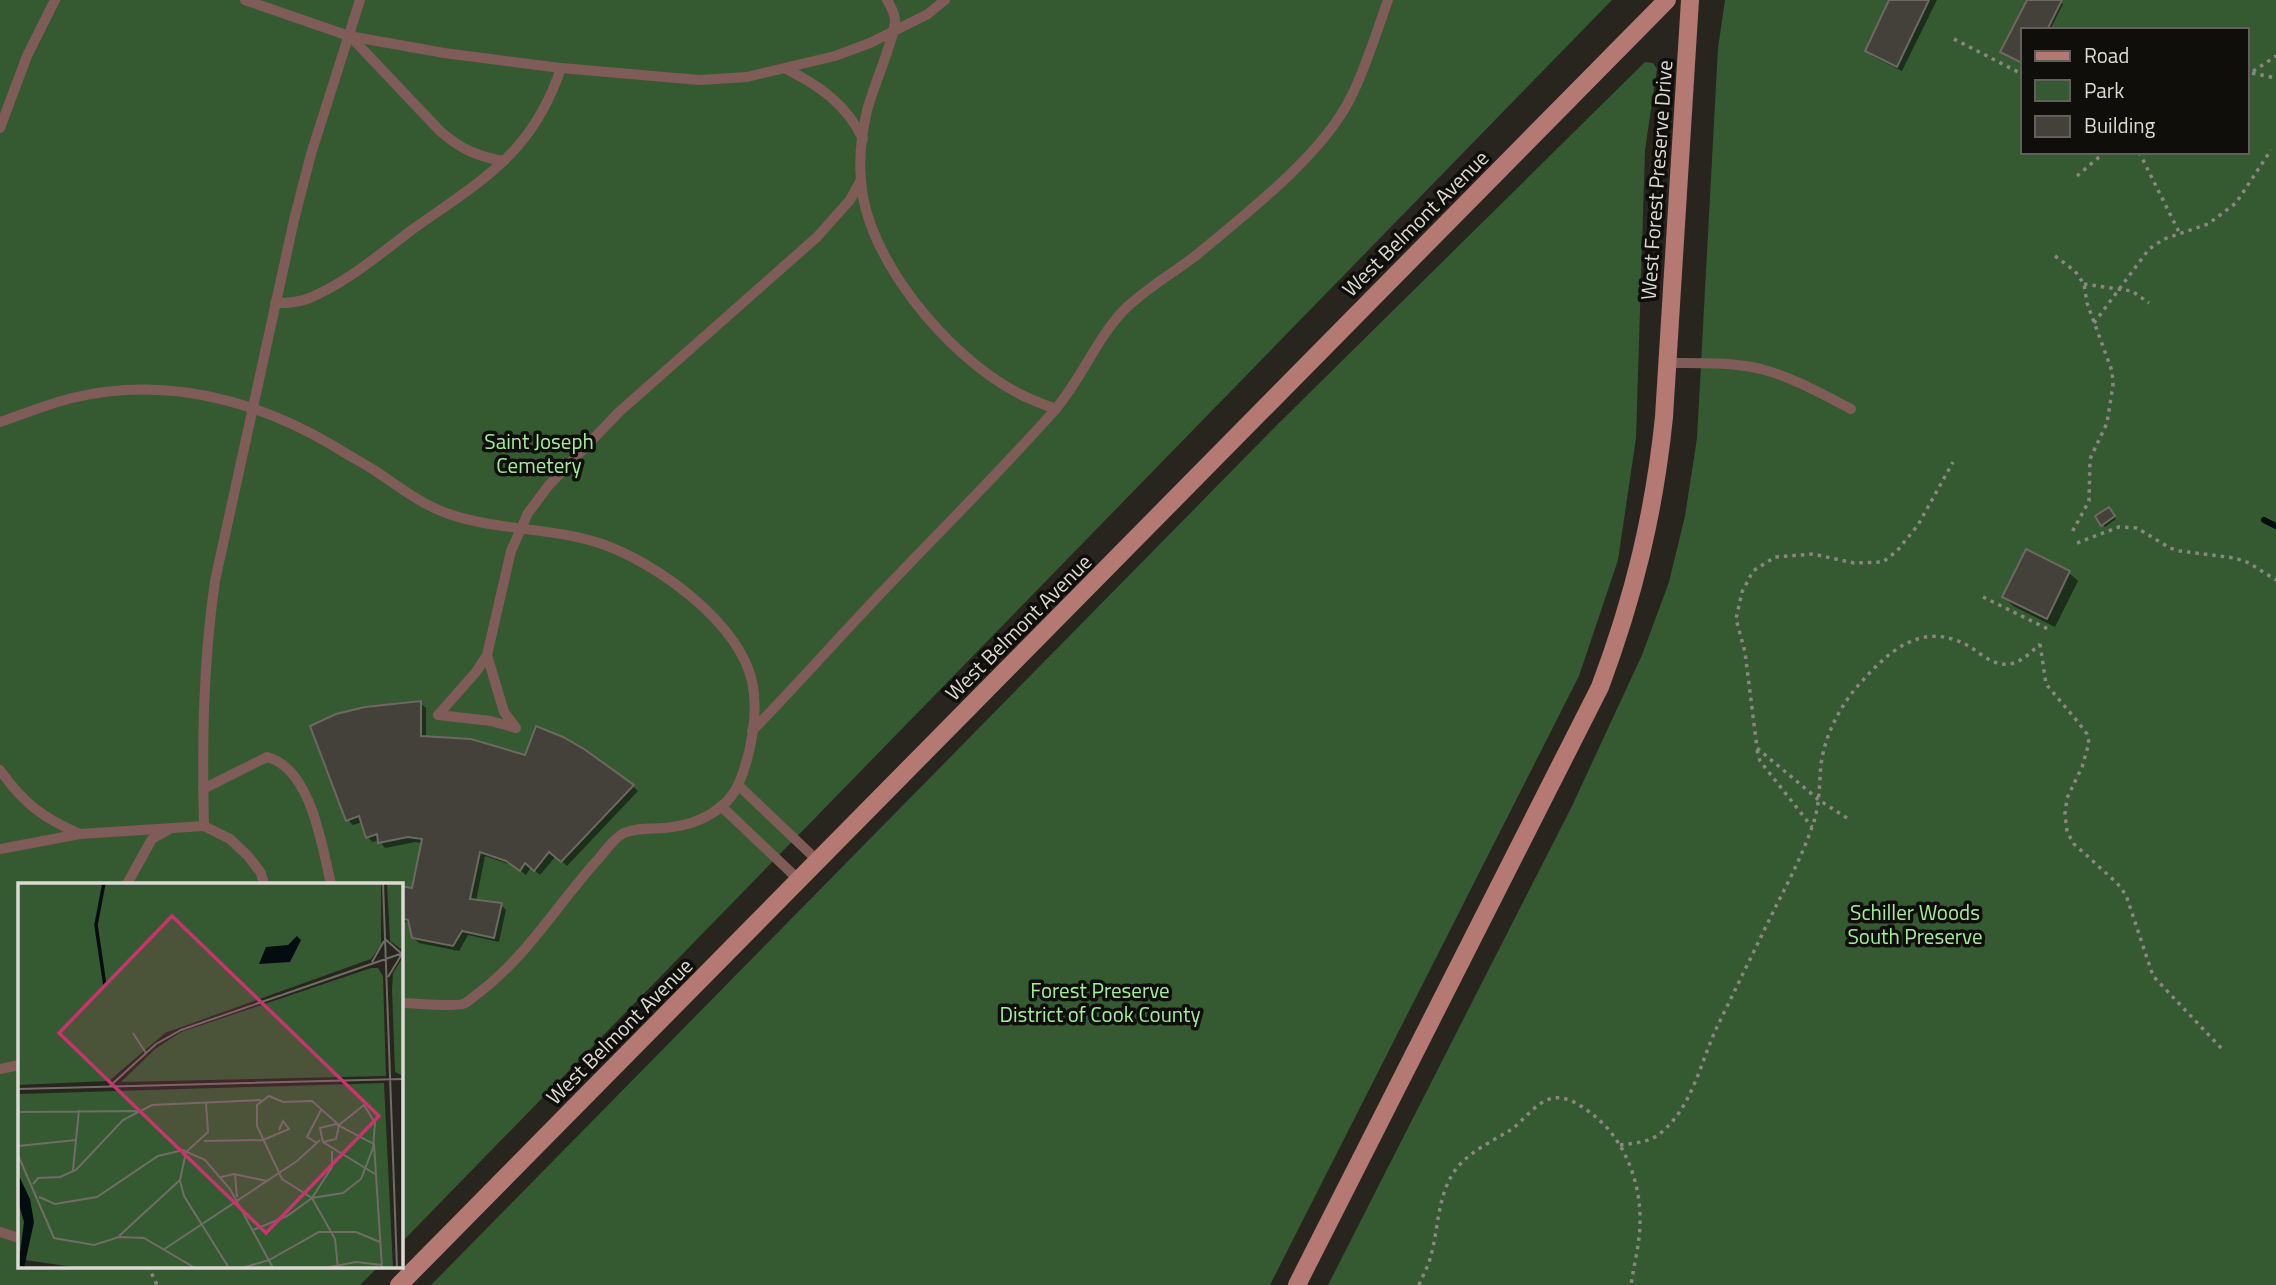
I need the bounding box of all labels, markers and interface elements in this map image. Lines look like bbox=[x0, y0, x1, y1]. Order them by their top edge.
legend bbox=[2021, 28, 2248, 154]
text: Road bbox=[2084, 39, 2129, 71]
street label: West Forest Preserve Drive bbox=[1632, 59, 1680, 301]
text: Park bbox=[2084, 74, 2124, 106]
text: Building bbox=[2084, 109, 2156, 141]
street label: West Belmont Avenue bbox=[1334, 142, 1496, 304]
park label: Saint Joseph Cemetery bbox=[484, 425, 594, 481]
street label: West Belmont Avenue bbox=[937, 546, 1099, 708]
inset map bbox=[18, 883, 402, 1268]
park label: Schiller Woods South Preserve bbox=[1847, 896, 1983, 952]
street label: West Belmont Avenue bbox=[538, 950, 700, 1112]
park label: Forest Preserve District of Cook County bbox=[999, 974, 1201, 1030]

